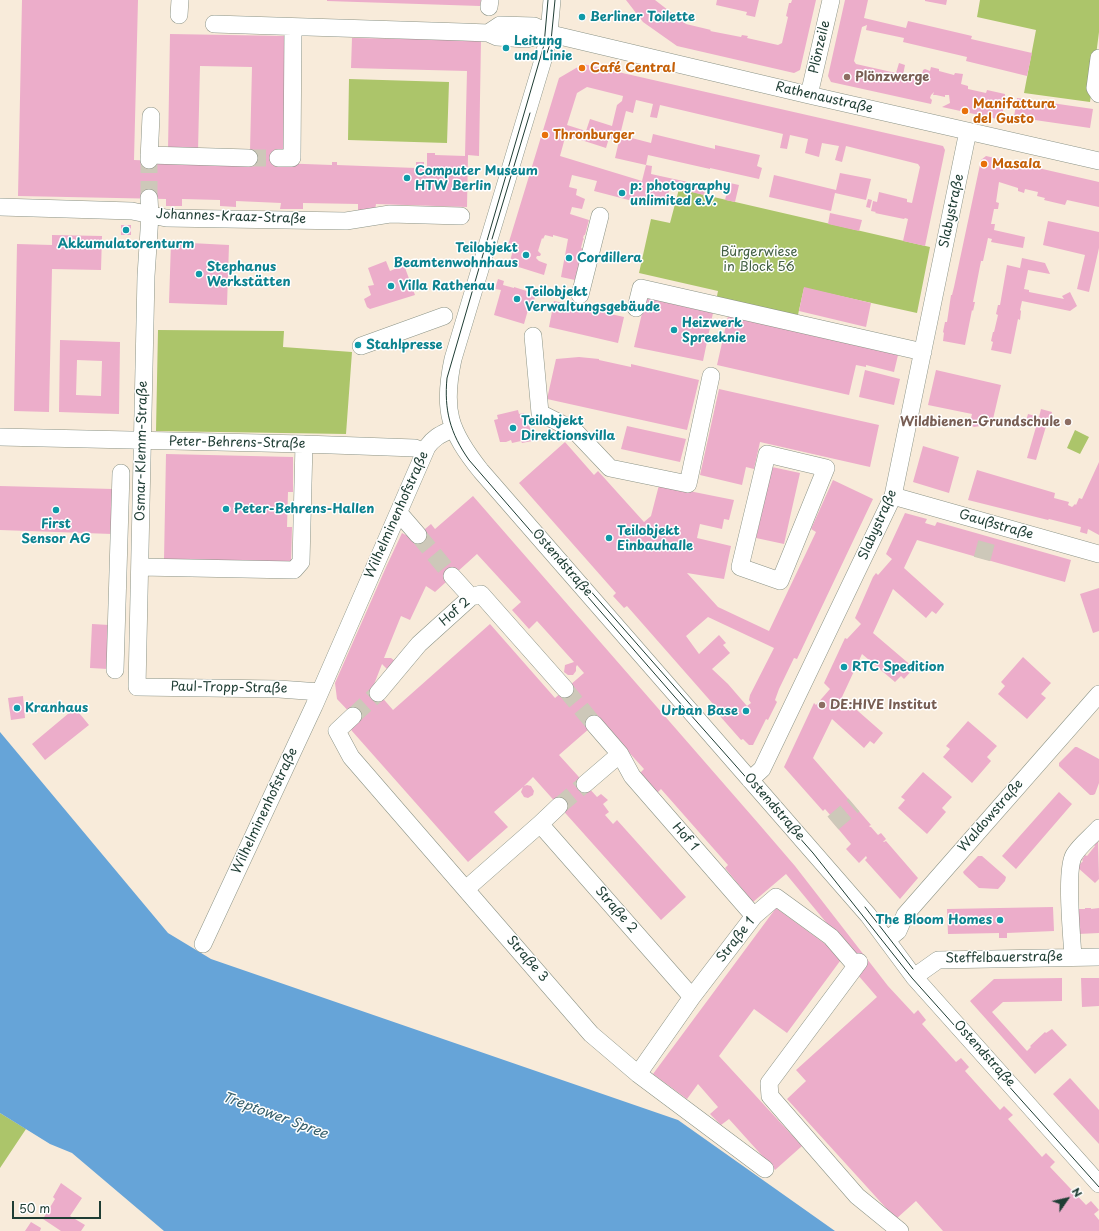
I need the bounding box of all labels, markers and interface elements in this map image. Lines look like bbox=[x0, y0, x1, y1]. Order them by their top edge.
place label: Berliner Toilette bbox=[590, 9, 695, 25]
marker: Berliner Toilette bbox=[577, 12, 587, 22]
street label: Plönzeile bbox=[806, 19, 834, 75]
place label: Leitung und Linie bbox=[514, 33, 572, 64]
marker: Leitung und Linie bbox=[501, 43, 511, 53]
place label: Café Central bbox=[590, 60, 675, 76]
marker: Café Central bbox=[577, 63, 587, 73]
place label: Plönzwerge bbox=[855, 69, 929, 85]
marker: Plönzwerge bbox=[842, 72, 852, 82]
street label: Rathenaustraße bbox=[774, 79, 874, 117]
place label: Manifattura del Gusto bbox=[973, 96, 1056, 127]
marker: Manifattura del Gusto bbox=[960, 106, 970, 116]
place label: Thronburger bbox=[553, 127, 634, 143]
marker: Thronburger bbox=[540, 130, 550, 140]
place label: Masala bbox=[992, 156, 1041, 172]
marker: Masala bbox=[979, 159, 989, 169]
place label: Computer Museum HTW Berlin bbox=[415, 163, 538, 194]
marker: Computer Museum HTW Berlin bbox=[402, 173, 412, 183]
street label: Slabystraße bbox=[937, 173, 967, 249]
place label: p: photography unlimited e.V. bbox=[630, 178, 731, 209]
marker: p: photography unlimited e.V. bbox=[617, 188, 627, 198]
street label: Johannes-Kraaz-Straße bbox=[156, 207, 306, 227]
marker: Akkumulatorenturm bbox=[121, 225, 131, 235]
place label: Akkumulatorenturm bbox=[58, 236, 194, 252]
place label: Teilobjekt Beamtenwohnhaus bbox=[394, 240, 518, 271]
park label: Bürgerwiese in Block 56 bbox=[721, 244, 797, 275]
marker: Teilobjekt Beamtenwohnhaus bbox=[521, 250, 531, 260]
place label: Cordillera bbox=[577, 250, 642, 266]
marker: Cordillera bbox=[564, 253, 574, 263]
place label: Stephanus Werkstätten bbox=[207, 259, 291, 290]
marker: Stephanus Werkstätten bbox=[194, 269, 204, 279]
place label: Villa Rathenau bbox=[399, 278, 495, 294]
marker: Villa Rathenau bbox=[386, 281, 396, 291]
place label: Teilobjekt Verwaltungsgebäude bbox=[525, 284, 660, 315]
marker: Teilobjekt Verwaltungsgebäude bbox=[512, 294, 522, 304]
place label: Heizwerk Spreeknie bbox=[682, 315, 746, 346]
marker: Heizwerk Spreeknie bbox=[669, 325, 679, 335]
place label: Stahlpresse bbox=[366, 337, 443, 353]
marker: Stahlpresse bbox=[353, 340, 363, 350]
street label: Osmar-Klemm-Straße bbox=[133, 381, 151, 521]
place label: Teilobjekt Direktionsvilla bbox=[521, 413, 615, 444]
place label: Wildbienen-Grundschule bbox=[900, 414, 1060, 430]
marker: Wildbienen-Grundschule bbox=[1063, 417, 1073, 427]
marker: Teilobjekt Direktionsvilla bbox=[508, 423, 518, 433]
street label: Peter-Behrens-Straße bbox=[168, 434, 306, 452]
street label: Wilhelminenhofstraße bbox=[362, 449, 432, 581]
street label: Slabystraße bbox=[856, 487, 900, 563]
place label: Peter-Behrens-Hallen bbox=[234, 501, 374, 517]
marker: Peter-Behrens-Hallen bbox=[221, 504, 231, 514]
marker: First Sensor AG bbox=[51, 505, 61, 515]
street label: Gaußstraße bbox=[957, 507, 1035, 543]
place label: First Sensor AG bbox=[21, 516, 91, 547]
place label: Teilobjekt Einbauhalle bbox=[617, 523, 693, 554]
street label: Ostendstraße bbox=[528, 526, 596, 600]
marker: Teilobjekt Einbauhalle bbox=[604, 533, 614, 543]
street label: Hof 2 bbox=[436, 594, 474, 630]
place label: RTC Spedition bbox=[852, 659, 945, 675]
marker: RTC Spedition bbox=[839, 662, 849, 672]
street label: Paul-Tropp-Straße bbox=[170, 679, 288, 697]
place label: DE:HIVE Institut bbox=[830, 697, 937, 713]
place label: Kranhaus bbox=[25, 700, 88, 716]
marker: DE:HIVE Institut bbox=[817, 700, 827, 710]
marker: Kranhaus bbox=[12, 703, 22, 713]
place label: Urban Base bbox=[661, 703, 738, 719]
marker: Urban Base bbox=[741, 706, 751, 716]
street label: Wilhelminenhofstraße bbox=[229, 745, 301, 877]
street label: Ostendstraße bbox=[740, 770, 808, 844]
street label: Waldowstraße bbox=[955, 777, 1027, 855]
street label: Hof 1 bbox=[669, 820, 701, 854]
street label: Straße 2 bbox=[592, 884, 640, 936]
place label: The Bloom Homes bbox=[875, 912, 992, 928]
street label: Straße 1 bbox=[714, 914, 758, 966]
marker: The Bloom Homes bbox=[995, 915, 1005, 925]
street label: Straße 3 bbox=[503, 933, 551, 985]
street label: Steffelbauerstraße bbox=[945, 949, 1063, 967]
street label: Ostendstraße bbox=[950, 1017, 1018, 1091]
water label: Treptower Spree bbox=[220, 1089, 330, 1143]
north arrow bbox=[1047, 1179, 1087, 1219]
text: N bbox=[1068, 1184, 1087, 1200]
scale bar bbox=[14, 1193, 103, 1219]
text: 50 m bbox=[19, 1199, 50, 1217]

